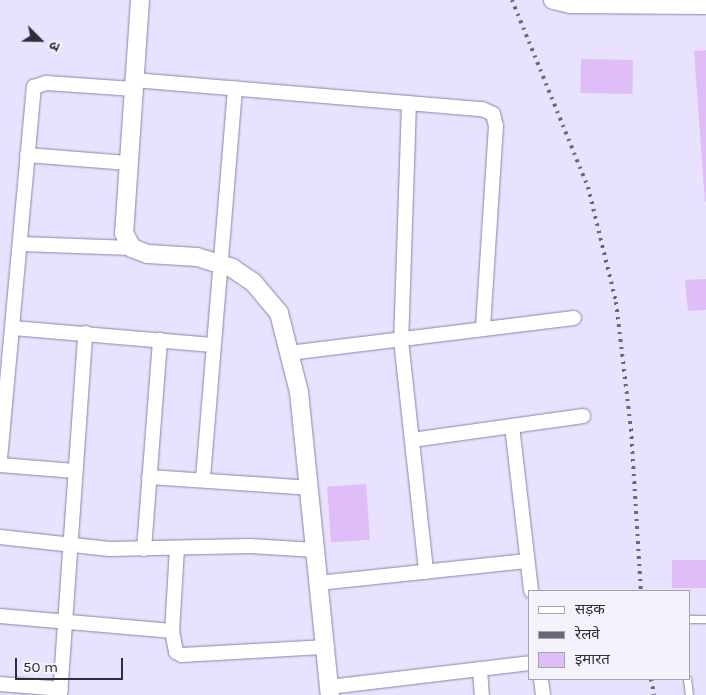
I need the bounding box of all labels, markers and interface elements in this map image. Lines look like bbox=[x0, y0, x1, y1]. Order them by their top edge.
north arrow bbox=[15, 15, 65, 65]
text: उ bbox=[45, 39, 64, 53]
legend bbox=[528, 590, 691, 680]
text: सड़क bbox=[575, 600, 605, 618]
text: रेलवे bbox=[575, 625, 600, 643]
scale bar bbox=[18, 648, 125, 680]
text: इमारत bbox=[575, 650, 610, 668]
text: 50 m bbox=[23, 658, 58, 676]

